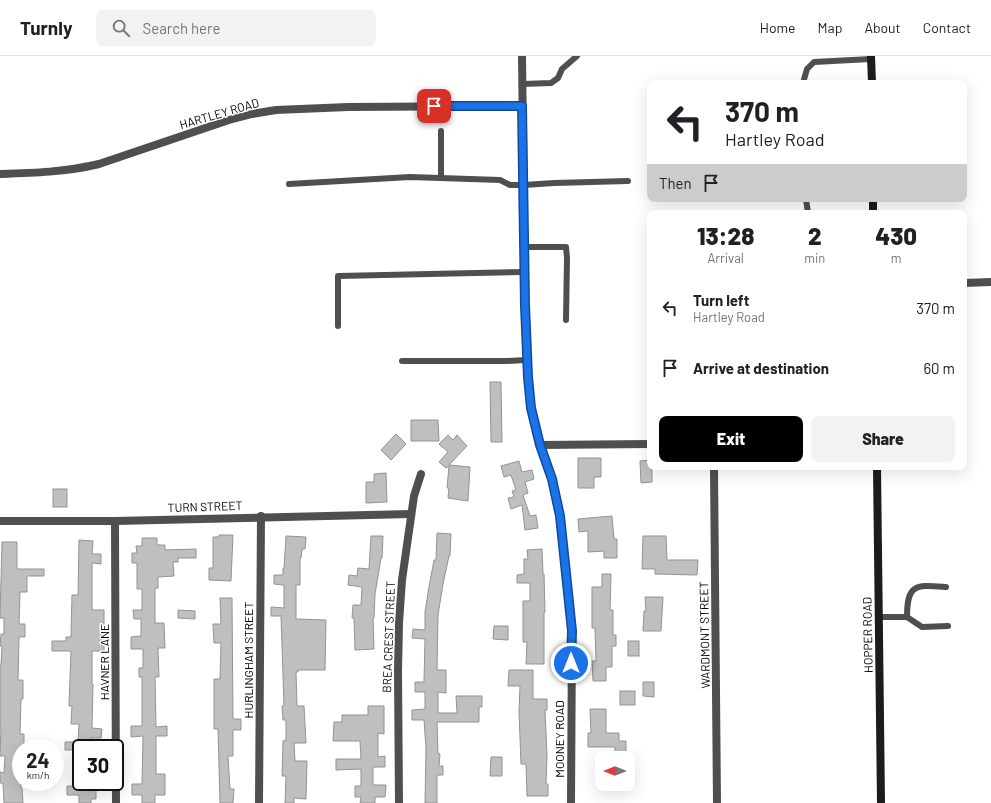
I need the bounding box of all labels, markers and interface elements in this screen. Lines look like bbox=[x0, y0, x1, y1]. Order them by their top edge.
search box bbox=[96, 10, 376, 46]
text: Turnly bbox=[20, 16, 72, 39]
icon: search bbox=[110, 17, 132, 39]
text: Search here bbox=[142, 19, 220, 37]
text: Home bbox=[760, 19, 796, 36]
text: Map bbox=[818, 19, 842, 36]
text: About bbox=[864, 19, 901, 36]
text: Contact bbox=[923, 19, 971, 36]
pin bbox=[417, 89, 451, 123]
text: 370 m bbox=[725, 94, 799, 128]
street label: HARTLEY ROAD bbox=[178, 95, 260, 131]
icon: arrive bbox=[423, 95, 445, 117]
icon: left bbox=[659, 96, 711, 148]
text: Hartley Road bbox=[725, 128, 825, 150]
icon: arrive bbox=[700, 172, 722, 194]
text: Then bbox=[659, 174, 692, 192]
text: 13:28 bbox=[697, 221, 754, 250]
text: 2 bbox=[808, 221, 822, 250]
text: 430 bbox=[875, 221, 917, 250]
text: Arrival bbox=[707, 250, 744, 266]
text: min bbox=[804, 250, 825, 266]
text: m bbox=[891, 250, 902, 266]
text: Turn left bbox=[693, 291, 749, 309]
icon: left bbox=[659, 297, 681, 319]
text: 370 m bbox=[916, 299, 955, 317]
text: Hartley Road bbox=[693, 309, 765, 325]
icon: arrive bbox=[659, 357, 681, 379]
text: Arrive at destination bbox=[693, 359, 829, 377]
text: 60 m bbox=[923, 359, 955, 377]
button: Exit bbox=[659, 416, 803, 462]
button: Share bbox=[811, 416, 955, 462]
street label: TURN STREET bbox=[167, 498, 243, 514]
street label: BREA CREST STREET bbox=[379, 581, 397, 693]
street label: WARDMONT STREET bbox=[696, 581, 712, 689]
street label: HOPPER ROAD bbox=[859, 597, 875, 673]
street label: HURLINGHAM STREET bbox=[241, 601, 255, 718]
street label: HAVNER LANE bbox=[97, 624, 111, 700]
position arrow bbox=[550, 642, 592, 684]
street label: MOONEY ROAD bbox=[552, 700, 566, 778]
speed limit sign: 30 bbox=[72, 739, 124, 791]
text: 24 bbox=[26, 748, 50, 772]
north arrow bbox=[595, 751, 635, 791]
map controls bbox=[595, 751, 635, 791]
text: km/h bbox=[27, 769, 49, 781]

